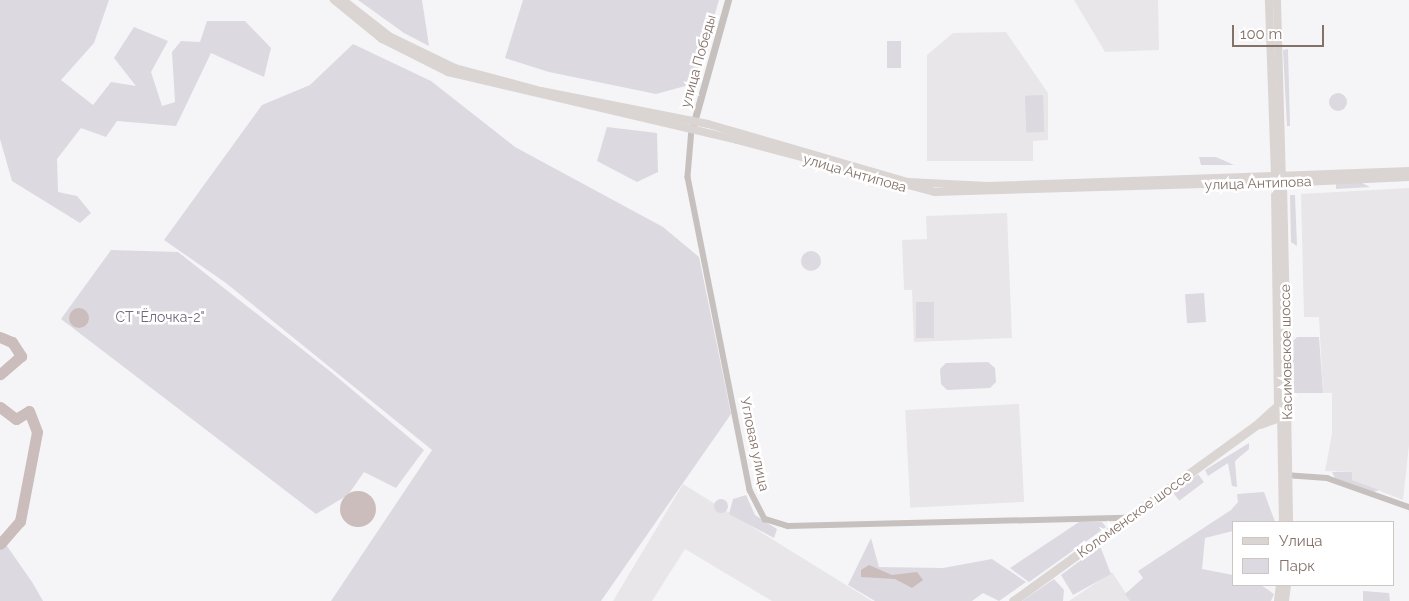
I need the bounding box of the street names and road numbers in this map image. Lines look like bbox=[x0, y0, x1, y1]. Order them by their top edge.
street label: улица Победы bbox=[677, 13, 719, 109]
street label: улица Антипова bbox=[801, 150, 909, 196]
street label: улица Антипова bbox=[1204, 173, 1312, 193]
street label: Касимовское шоссе bbox=[1276, 284, 1296, 420]
street label: Угловая улица bbox=[737, 395, 773, 493]
street label: Коломенское шоссе bbox=[1074, 467, 1194, 561]

